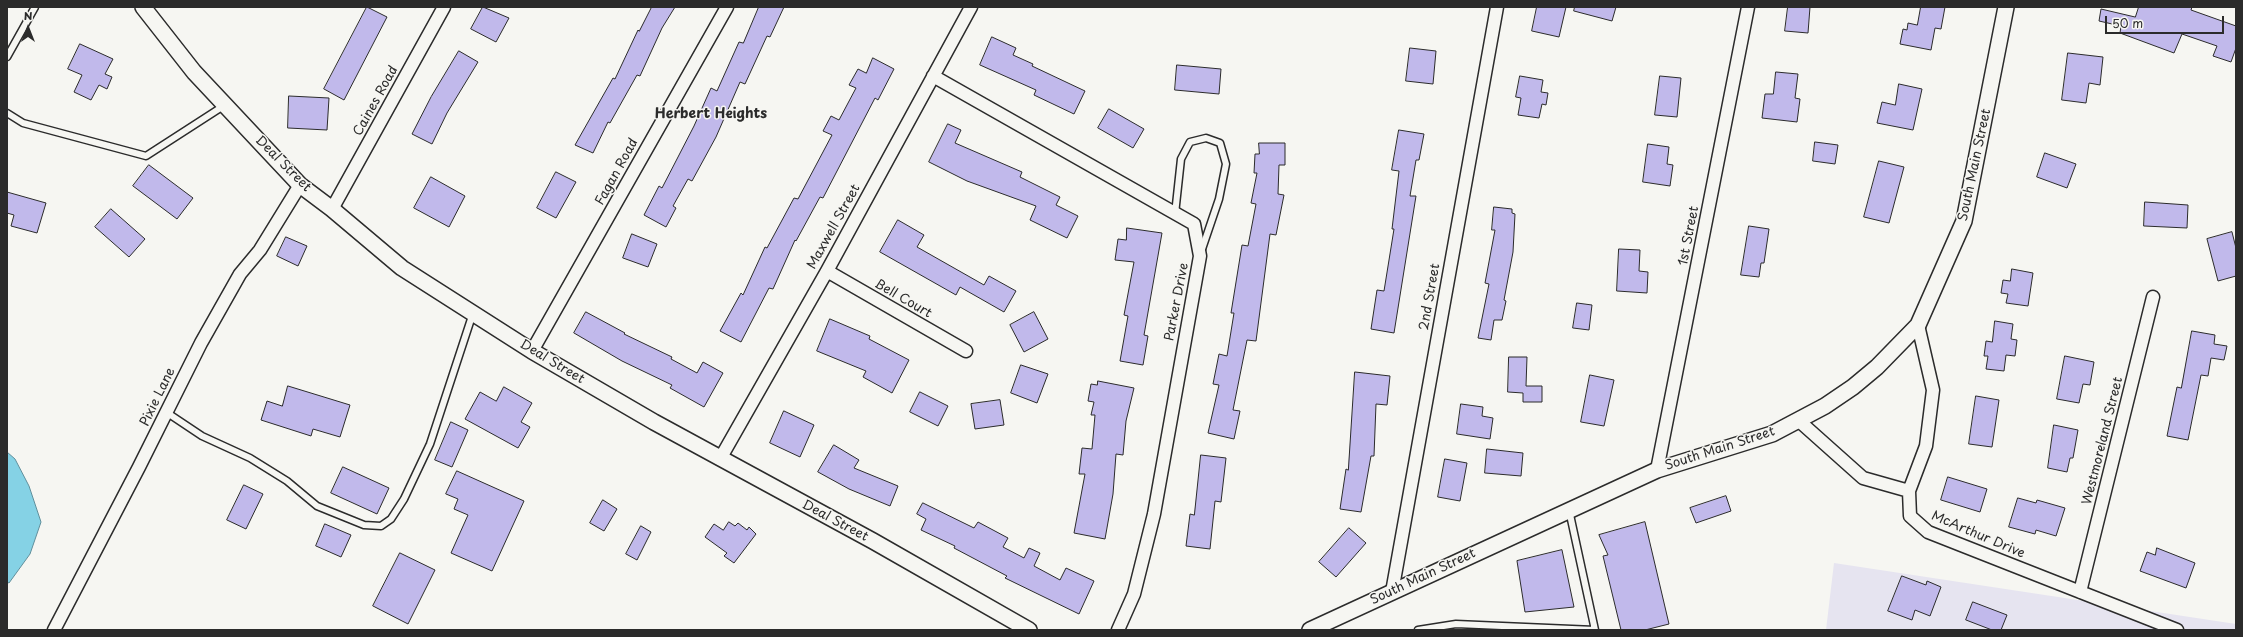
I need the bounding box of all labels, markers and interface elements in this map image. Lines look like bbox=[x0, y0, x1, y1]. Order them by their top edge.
text: N bbox=[24, 7, 32, 24]
north arrow bbox=[8, 8, 48, 48]
scale bar bbox=[2107, 8, 2226, 34]
text: 50 m bbox=[2112, 14, 2143, 32]
street label: Caines Road bbox=[350, 63, 402, 139]
district label: Herbert Heights bbox=[655, 106, 767, 122]
street label: South Main Street bbox=[1955, 107, 1995, 223]
street label: Deal Street bbox=[252, 133, 314, 195]
street label: Fagan Road bbox=[592, 136, 642, 208]
street label: Maxwell Street bbox=[804, 182, 864, 272]
street label: 1st Street bbox=[1676, 205, 1702, 267]
street label: Parker Drive bbox=[1162, 262, 1192, 342]
street label: 2nd Street bbox=[1416, 262, 1444, 332]
street label: Bell Court bbox=[872, 276, 934, 322]
street label: Deal Street bbox=[517, 337, 587, 387]
street label: Pixie Lane bbox=[137, 365, 179, 429]
street label: Westmoreland Street bbox=[2080, 375, 2126, 507]
street label: South Main Street bbox=[1663, 424, 1777, 474]
street label: Deal Street bbox=[799, 497, 871, 545]
street label: McArthur Drive bbox=[1929, 508, 2027, 562]
street label: South Main Street bbox=[1368, 546, 1478, 608]

